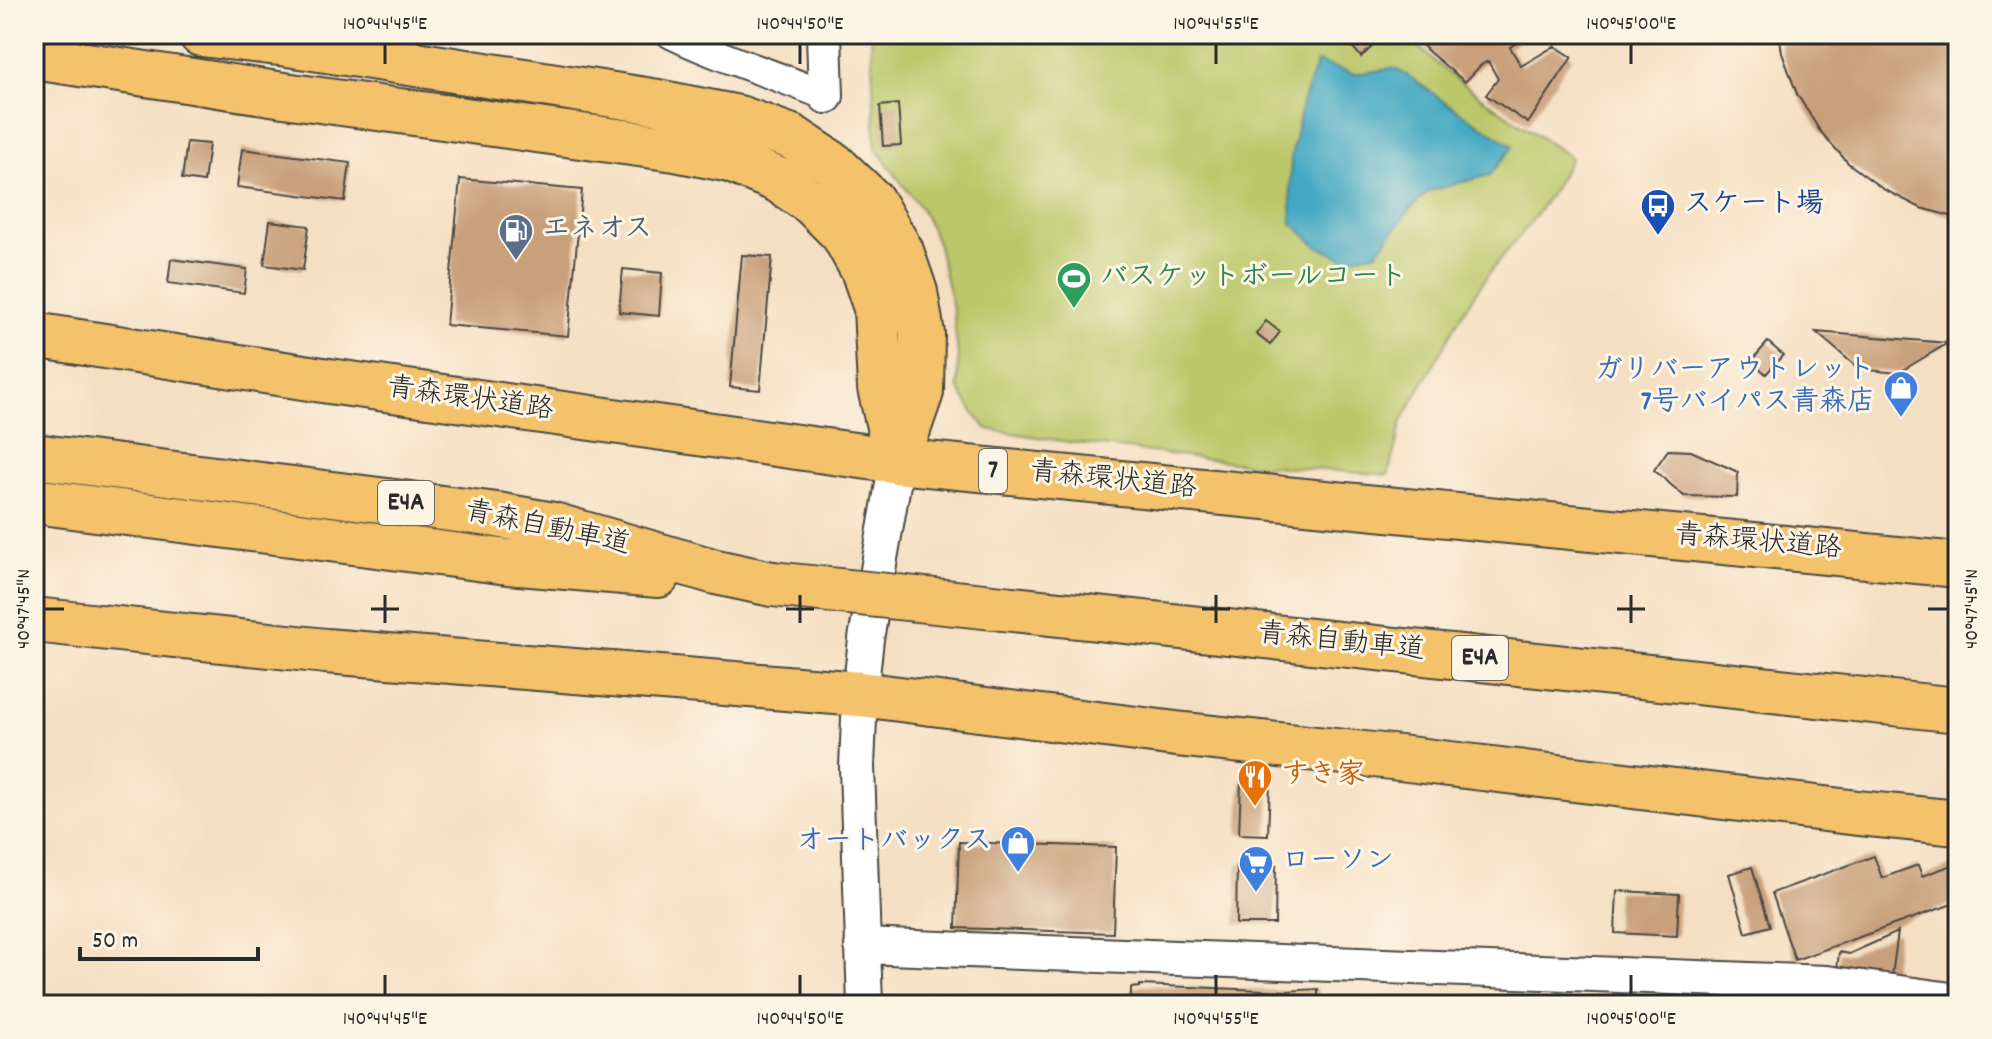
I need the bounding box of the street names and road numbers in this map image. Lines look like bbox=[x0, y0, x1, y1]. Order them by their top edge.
street label: 青森環状道路 bbox=[384, 370, 556, 432]
road number: 7 bbox=[979, 449, 1007, 493]
street label: 青森環状道路 bbox=[1027, 453, 1199, 511]
road number: E4A bbox=[378, 481, 434, 525]
street label: 青森自動車道 bbox=[461, 493, 633, 567]
street label: 青森環状道路 bbox=[1673, 517, 1843, 571]
street label: 青森自動車道 bbox=[1255, 615, 1427, 673]
road number: E4A bbox=[1452, 636, 1508, 680]

